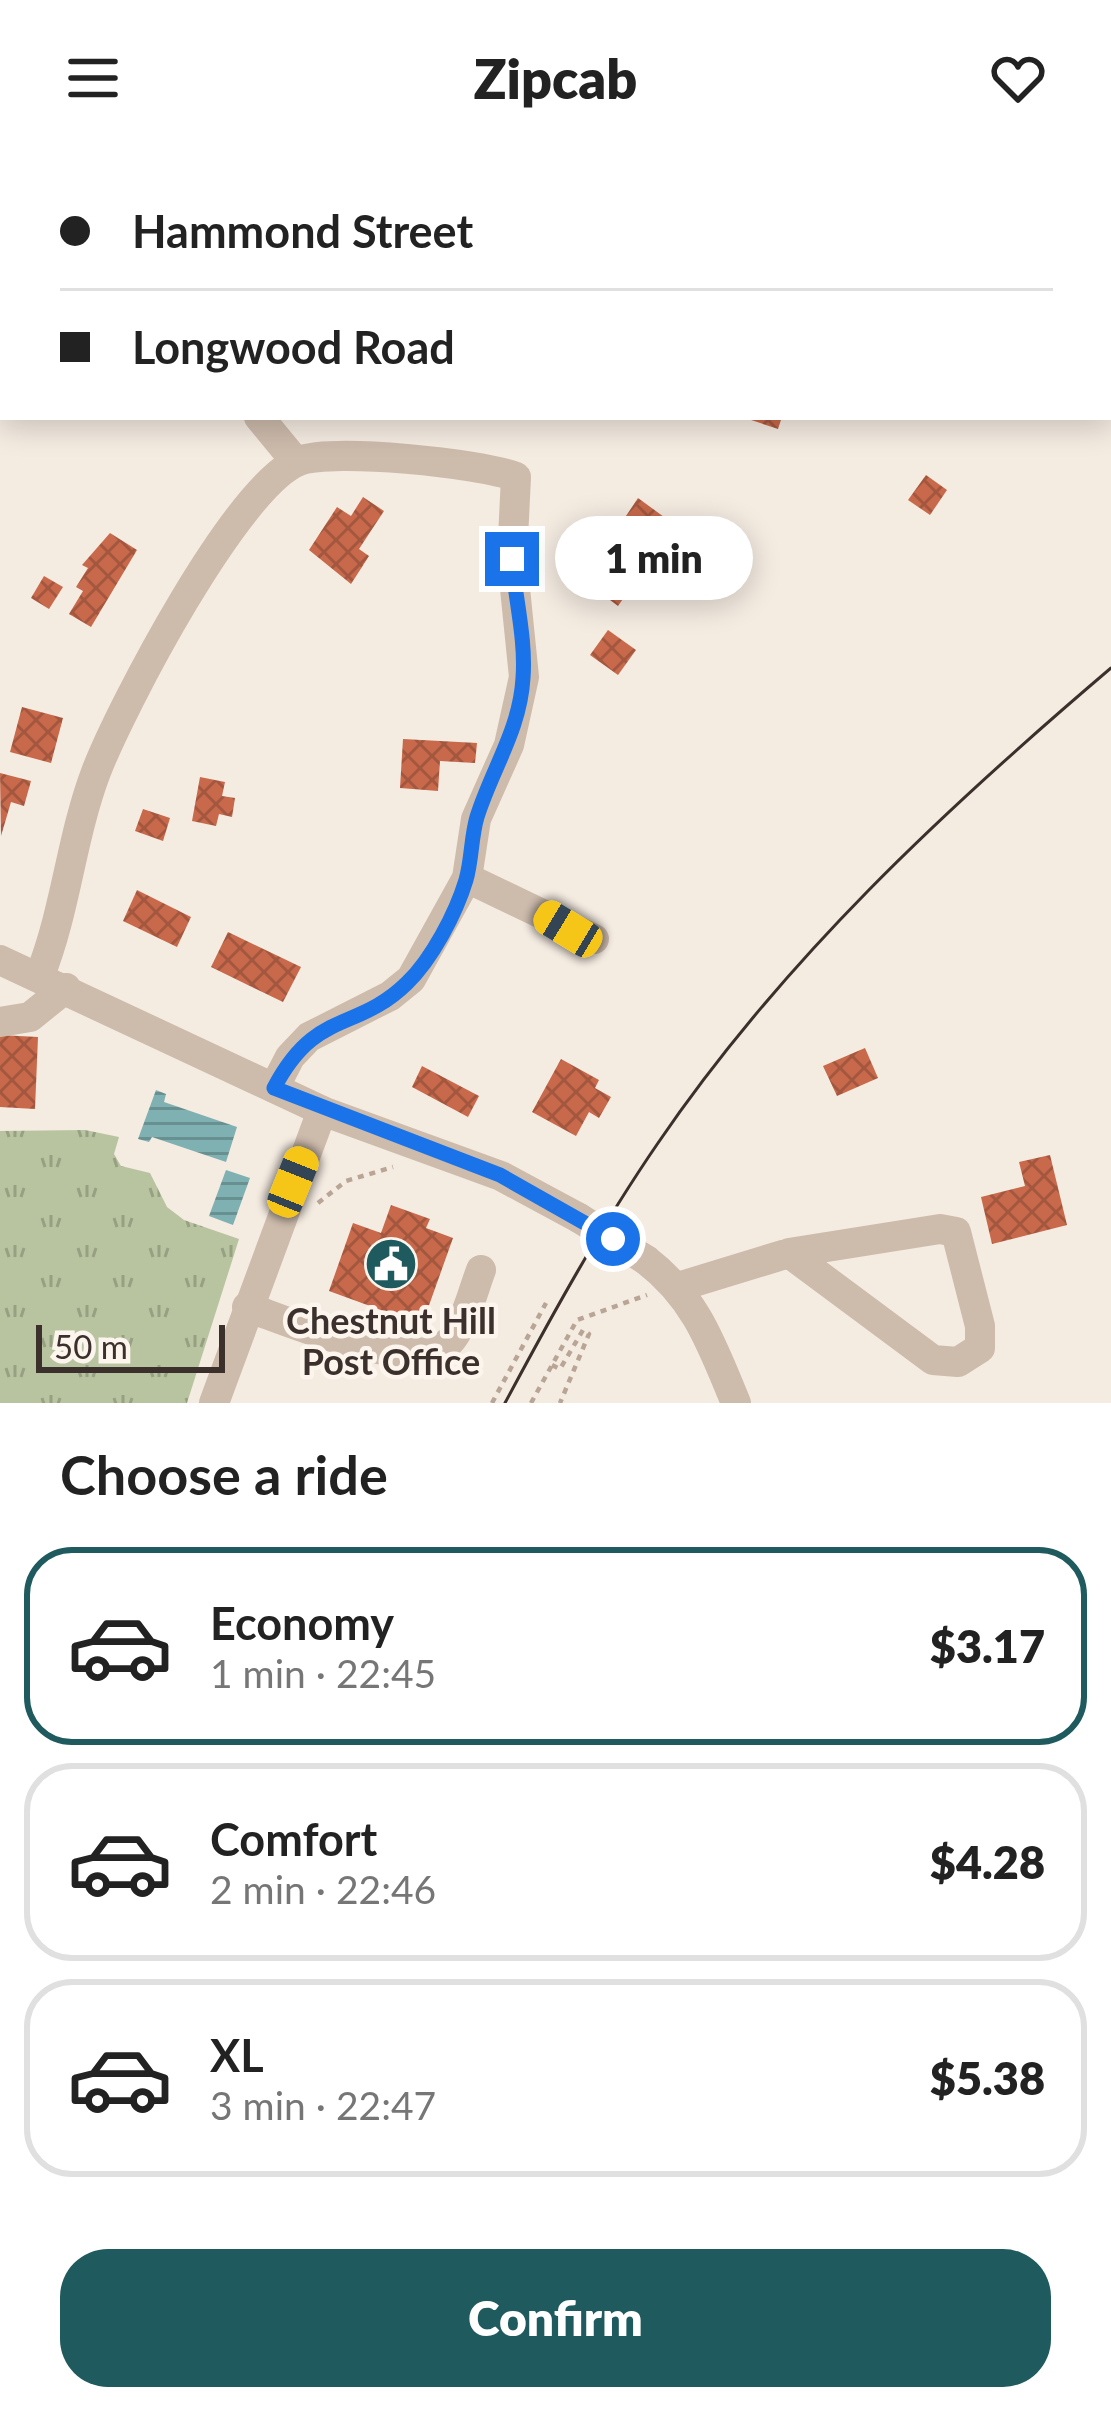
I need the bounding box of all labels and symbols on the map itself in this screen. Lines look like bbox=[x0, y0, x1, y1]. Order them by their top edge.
callout: 1 min bbox=[554, 517, 752, 601]
route end bbox=[485, 532, 539, 586]
car bbox=[528, 895, 608, 963]
car bbox=[263, 1142, 323, 1222]
route start bbox=[586, 1212, 640, 1266]
public building icon: Chestnut Hill Post Office bbox=[363, 1236, 419, 1292]
place label: Chestnut Hill Post Office bbox=[286, 1298, 496, 1383]
scale bar bbox=[36, 1319, 225, 1372]

